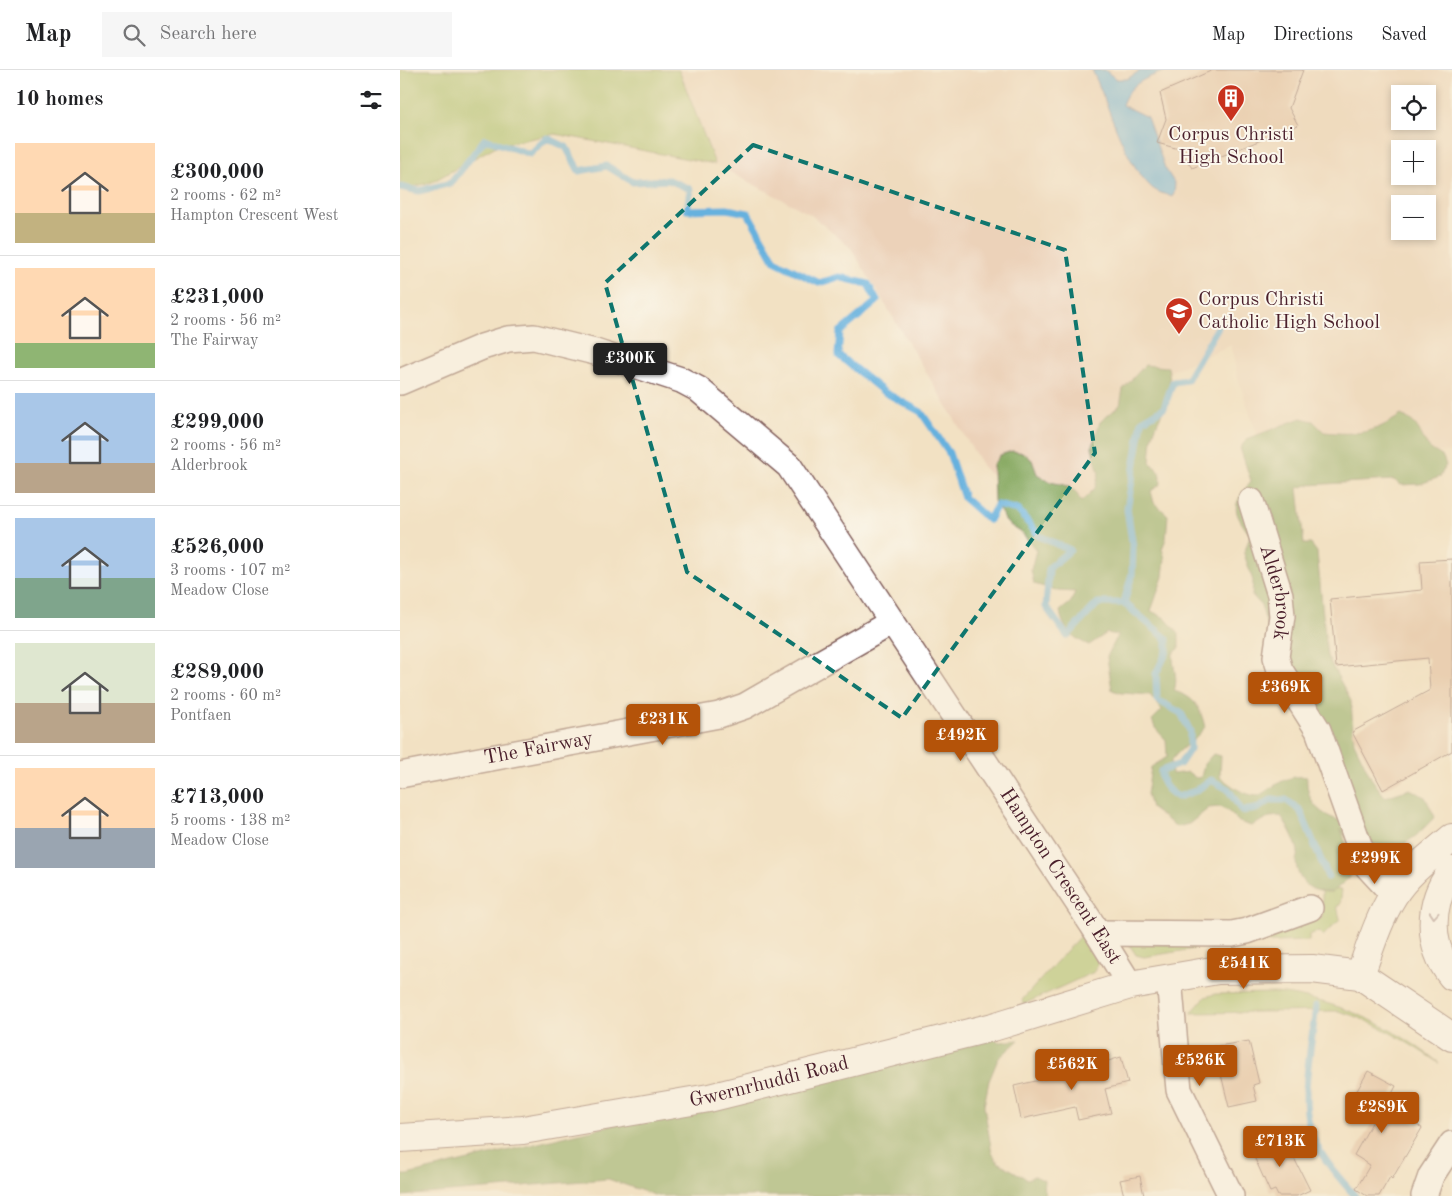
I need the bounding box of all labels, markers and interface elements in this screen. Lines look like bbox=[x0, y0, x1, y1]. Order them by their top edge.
search box bbox=[102, 12, 452, 57]
icon: search bbox=[120, 21, 148, 49]
text: Map bbox=[25, 23, 72, 47]
text: Search here bbox=[160, 25, 257, 44]
text: Map bbox=[1212, 26, 1245, 44]
text: Directions bbox=[1273, 26, 1353, 44]
text: Saved bbox=[1381, 26, 1427, 44]
building icon: Corpus Christi High School bbox=[1216, 83, 1246, 122]
map controls bbox=[1391, 85, 1436, 240]
button: locate bbox=[1391, 85, 1436, 130]
icon: filters bbox=[357, 86, 385, 114]
text: 10 homes bbox=[15, 89, 103, 110]
place label: Corpus Christi High School bbox=[1168, 125, 1294, 168]
button: + bbox=[1391, 140, 1436, 185]
text: £300,000 bbox=[170, 162, 264, 183]
icon: home bbox=[55, 163, 115, 223]
text: 2 rooms · 62 m² bbox=[170, 188, 281, 204]
button: − bbox=[1391, 195, 1436, 240]
text: Hampton Crescent West bbox=[170, 208, 338, 224]
text: £231,000 bbox=[170, 287, 264, 308]
icon: home bbox=[55, 288, 115, 348]
place label: Corpus Christi Catholic High School bbox=[1198, 290, 1380, 333]
school or university icon: Corpus Christi Catholic High School bbox=[1164, 296, 1194, 335]
text: 2 rooms · 56 m² bbox=[170, 313, 281, 329]
text: The Fairway bbox=[170, 333, 259, 349]
pin: £300K bbox=[595, 342, 665, 385]
text: £300K bbox=[604, 351, 656, 367]
text: £299,000 bbox=[170, 412, 264, 433]
icon: home bbox=[55, 413, 115, 473]
text: 2 rooms · 56 m² bbox=[170, 438, 281, 454]
text: Alderbrook bbox=[170, 458, 248, 474]
text: £526,000 bbox=[170, 537, 264, 558]
icon: home bbox=[55, 538, 115, 598]
street label: Alderbrook bbox=[1255, 542, 1292, 641]
text: 3 rooms · 107 m² bbox=[170, 563, 290, 579]
text: Meadow Close bbox=[170, 583, 269, 599]
text: £289,000 bbox=[170, 662, 264, 683]
icon: home bbox=[55, 663, 115, 723]
pin: £369K bbox=[1250, 672, 1320, 714]
text: £369K bbox=[1259, 680, 1311, 696]
text: 2 rooms · 60 m² bbox=[170, 688, 281, 704]
pin: £231K bbox=[628, 704, 698, 746]
text: Pontfaen bbox=[170, 708, 231, 724]
text: £231K bbox=[637, 712, 689, 728]
pin: £492K bbox=[926, 720, 996, 762]
text: £492K bbox=[935, 728, 987, 744]
street label: The Fairway bbox=[482, 729, 595, 769]
street label: Hampton Crescent East bbox=[995, 785, 1125, 968]
text: £713,000 bbox=[170, 787, 264, 808]
icon: home bbox=[55, 788, 115, 848]
text: 5 rooms · 138 m² bbox=[170, 813, 290, 829]
text: Meadow Close bbox=[170, 833, 269, 849]
pin: £299K bbox=[1340, 842, 1410, 885]
text: £299K bbox=[1349, 851, 1401, 867]
one-way arrow bbox=[1429, 912, 1440, 920]
pin: £541K bbox=[1209, 948, 1279, 990]
text: £541K bbox=[1218, 956, 1270, 972]
pin: £526K bbox=[1165, 1044, 1235, 1087]
pin: £562K bbox=[1037, 1048, 1107, 1091]
street label: Gwernrhuddi Road bbox=[688, 1053, 851, 1111]
text: £526K bbox=[1174, 1053, 1226, 1069]
text: £562K bbox=[1046, 1057, 1098, 1073]
pin: £289K bbox=[1347, 1092, 1417, 1134]
text: £289K bbox=[1356, 1100, 1408, 1116]
pin: £713K bbox=[1245, 1126, 1315, 1168]
text: £713K bbox=[1254, 1134, 1306, 1150]

